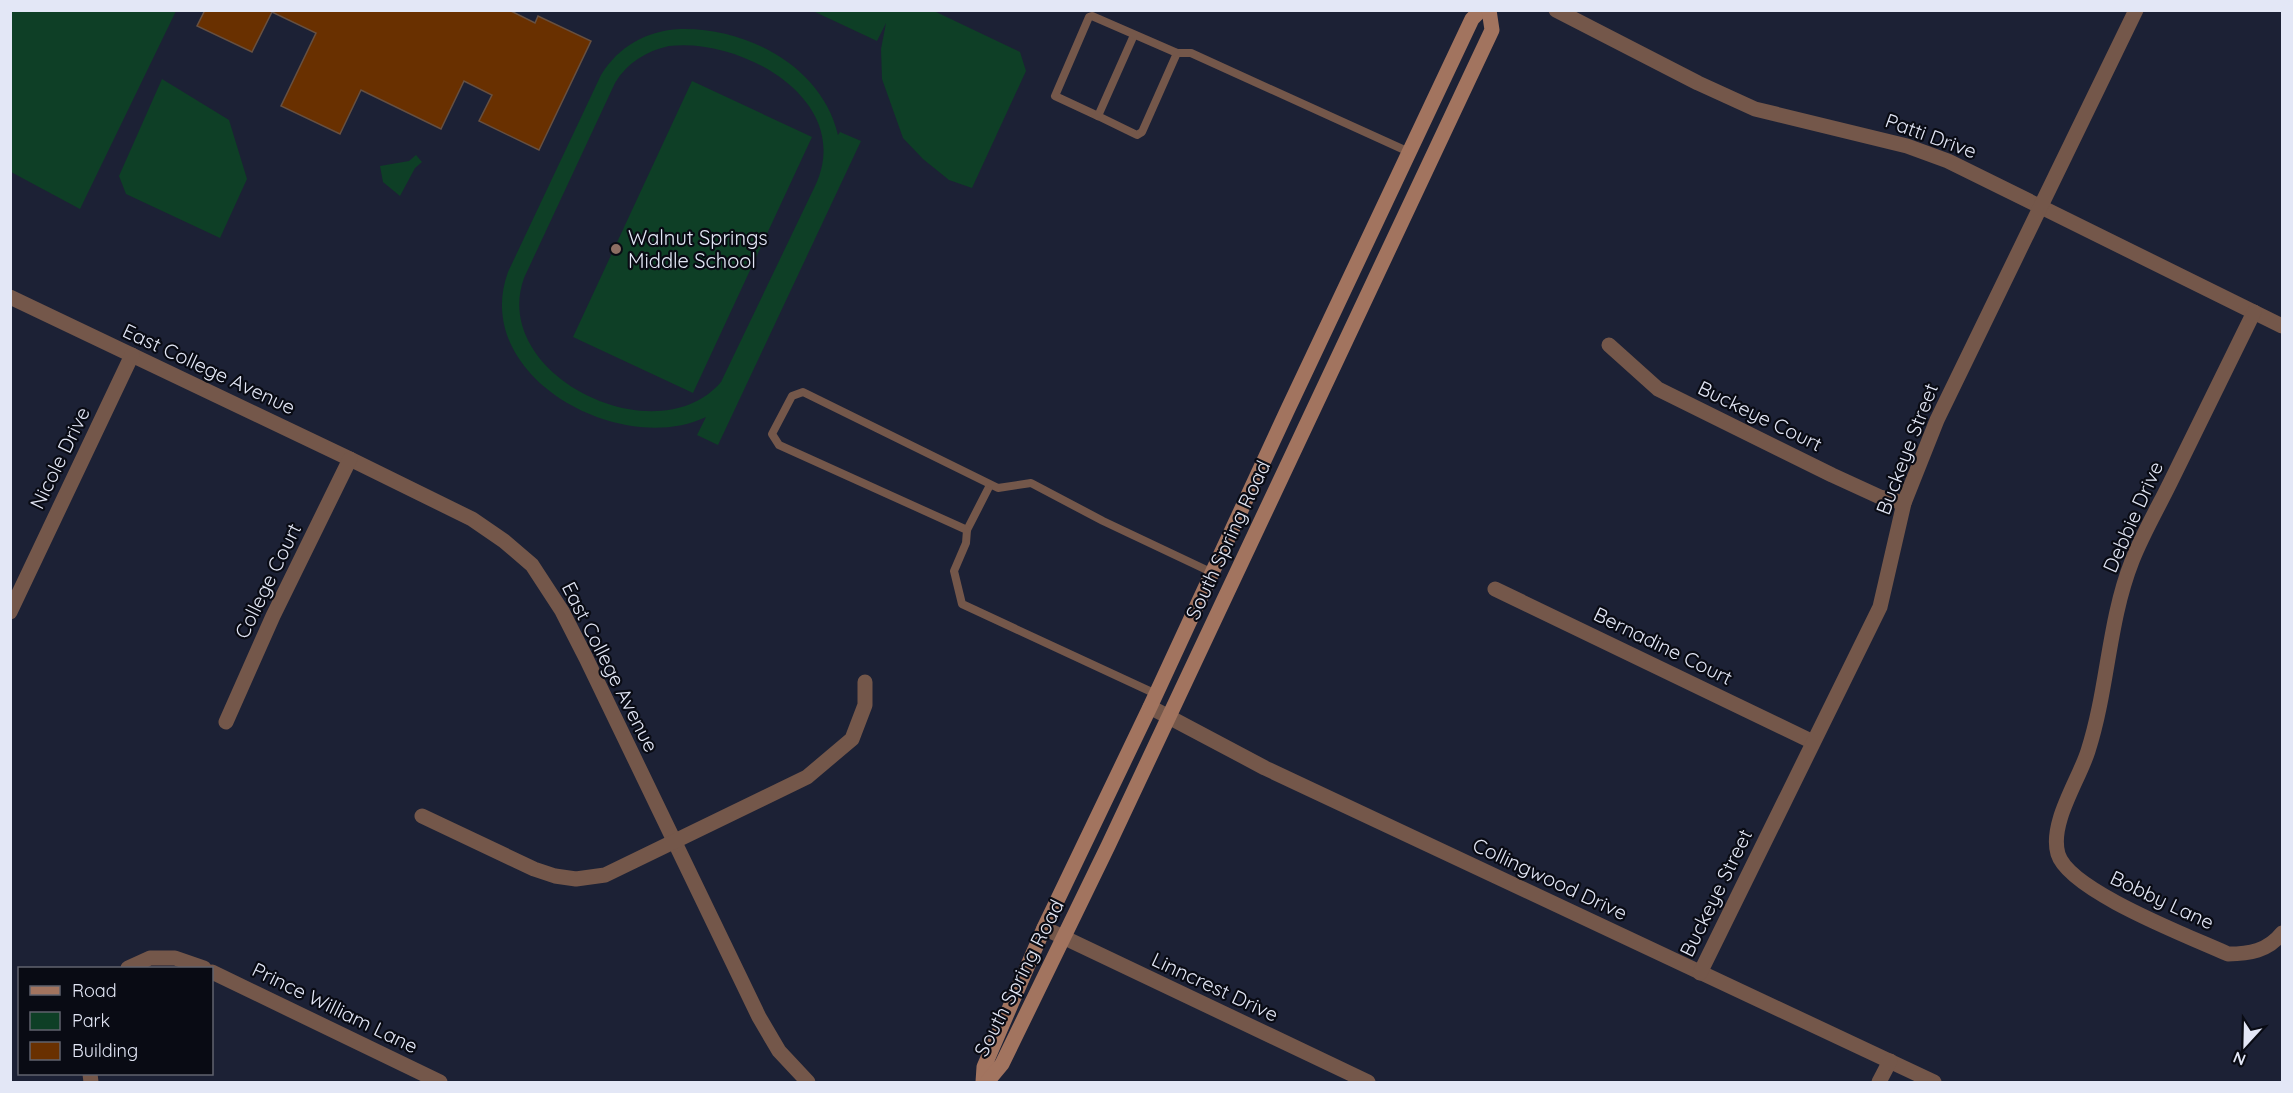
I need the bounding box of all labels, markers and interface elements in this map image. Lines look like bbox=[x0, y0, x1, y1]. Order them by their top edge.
street label: Patti Drive bbox=[1882, 107, 1980, 164]
place label: Walnut Springs Middle School bbox=[628, 225, 768, 273]
marker: Walnut Springs Middle School bbox=[609, 242, 623, 256]
street label: East College Avenue bbox=[119, 318, 300, 420]
street label: Buckeye Court bbox=[1694, 375, 1827, 457]
street label: Buckeye Street bbox=[1870, 379, 1943, 518]
street label: Nicole Drive bbox=[24, 403, 95, 513]
street label: South Spring Road bbox=[1180, 456, 1275, 623]
street label: Debbie Drive bbox=[2097, 457, 2168, 576]
street label: College Court bbox=[229, 519, 306, 643]
street label: East College Avenue bbox=[557, 577, 664, 756]
street label: Bernadine Court bbox=[1590, 601, 1737, 690]
street label: Buckeye Street bbox=[1674, 825, 1757, 961]
street label: Collingwood Drive bbox=[1469, 832, 1631, 925]
street label: Bobby Lane bbox=[2106, 865, 2218, 934]
street label: South Spring Road bbox=[968, 895, 1069, 1060]
street label: Linncrest Drive bbox=[1148, 946, 1282, 1027]
street label: Prince William Lane bbox=[248, 957, 422, 1058]
legend bbox=[18, 967, 213, 1075]
text: Road bbox=[72, 979, 117, 1002]
text: Park bbox=[72, 1009, 110, 1032]
north arrow bbox=[2215, 1015, 2275, 1075]
text: Building bbox=[72, 1039, 138, 1062]
text: N bbox=[2230, 1047, 2249, 1070]

